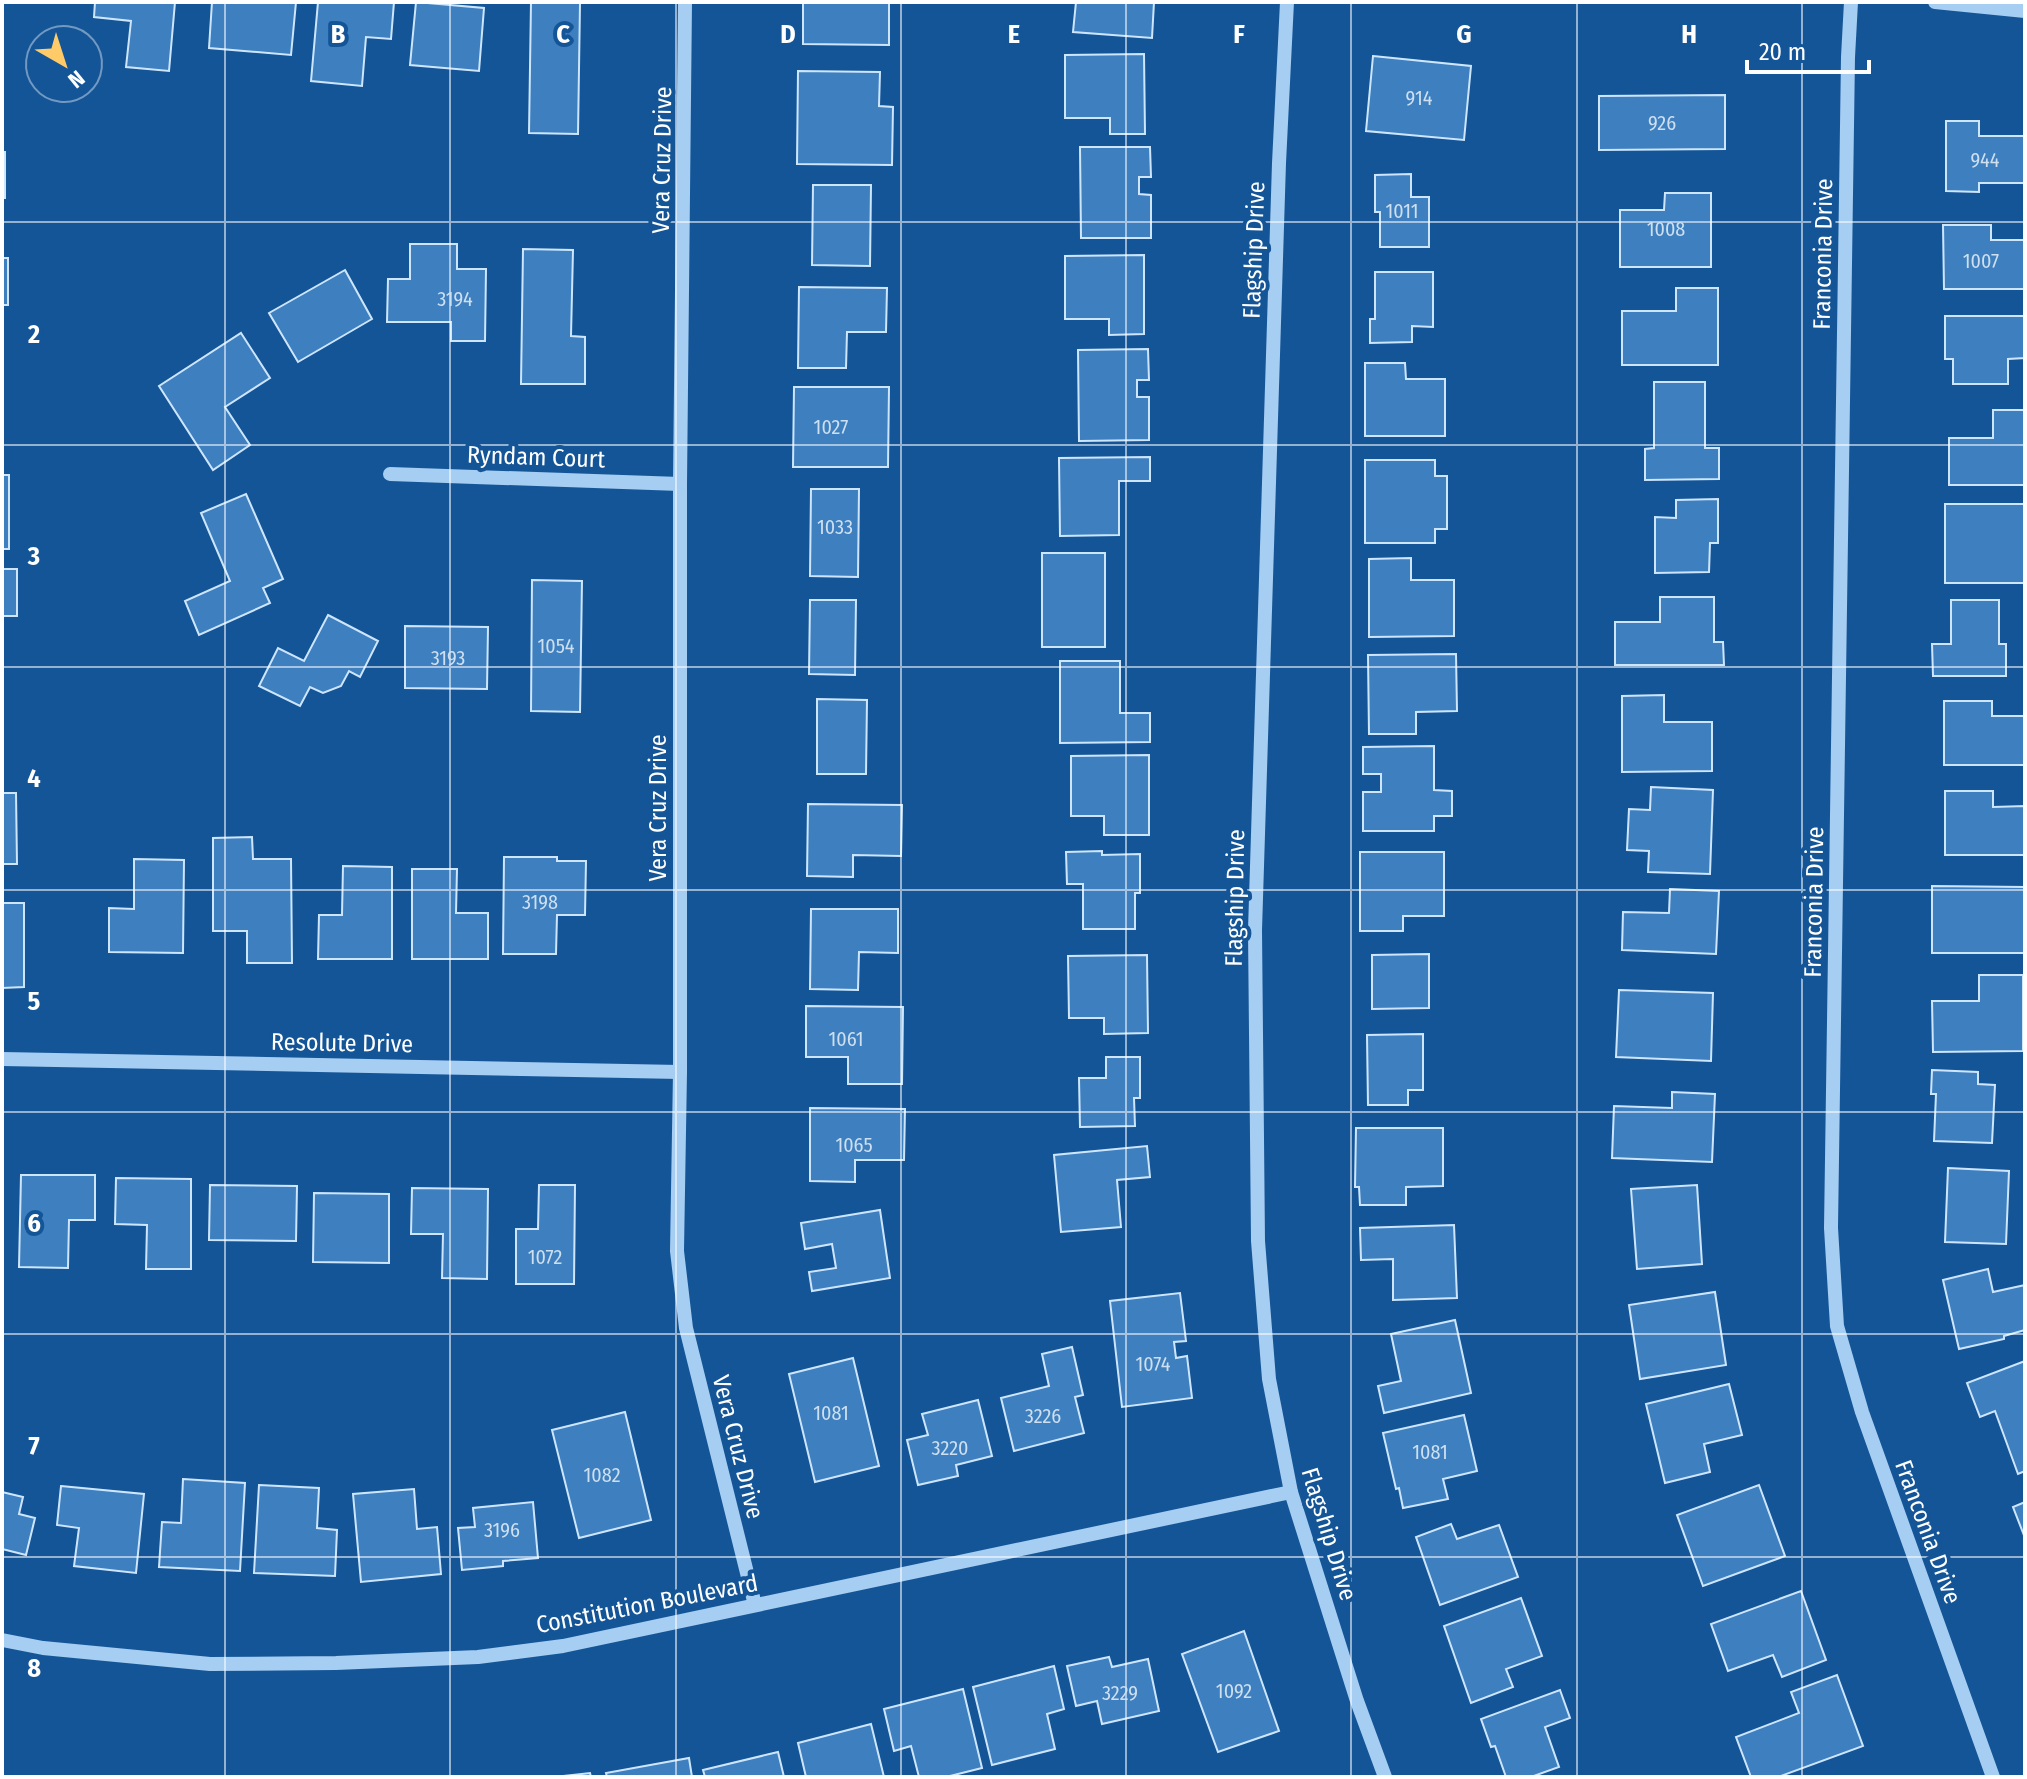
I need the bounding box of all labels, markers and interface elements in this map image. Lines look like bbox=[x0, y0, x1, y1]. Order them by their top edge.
text: B bbox=[331, 19, 346, 50]
text: C bbox=[556, 19, 570, 50]
text: D bbox=[780, 19, 796, 50]
text: E bbox=[1008, 19, 1020, 50]
text: F bbox=[1233, 19, 1245, 50]
text: G bbox=[1456, 19, 1472, 50]
text: H bbox=[1681, 19, 1697, 50]
north arrow bbox=[24, 24, 104, 104]
scale bar bbox=[1747, 24, 1869, 74]
text: 20 m bbox=[1759, 38, 1806, 66]
text: N bbox=[63, 65, 90, 94]
street label: Vera Cruz Drive bbox=[647, 86, 677, 234]
house number: 914 bbox=[1406, 86, 1433, 110]
house number: 926 bbox=[1648, 111, 1676, 135]
house number: 944 bbox=[1971, 148, 2000, 172]
street label: Franconia Drive bbox=[1808, 178, 1838, 330]
street label: Flagship Drive bbox=[1238, 181, 1270, 319]
house number: 1011 bbox=[1385, 199, 1419, 223]
house number: 1008 bbox=[1647, 217, 1685, 241]
house number: 1007 bbox=[1963, 249, 1999, 273]
house number: 3194 bbox=[437, 287, 473, 311]
text: 2 bbox=[27, 319, 40, 350]
house number: 1027 bbox=[814, 415, 848, 439]
street label: Ryndam Court bbox=[466, 441, 606, 473]
house number: 1033 bbox=[817, 515, 853, 539]
text: 3 bbox=[27, 541, 40, 572]
house number: 1054 bbox=[537, 634, 575, 658]
house number: 3193 bbox=[431, 646, 465, 670]
street label: Vera Cruz Drive bbox=[644, 734, 672, 882]
text: 4 bbox=[27, 763, 41, 794]
street label: Franconia Drive bbox=[1799, 826, 1829, 978]
street label: Flagship Drive bbox=[1220, 829, 1250, 967]
house number: 3198 bbox=[522, 890, 558, 914]
text: 5 bbox=[28, 986, 41, 1017]
house number: 1061 bbox=[828, 1027, 864, 1051]
street label: Resolute Drive bbox=[271, 1028, 413, 1058]
house number: 1065 bbox=[835, 1133, 873, 1157]
text: 6 bbox=[27, 1208, 41, 1239]
house number: 1072 bbox=[528, 1245, 562, 1269]
house number: 1074 bbox=[1136, 1352, 1171, 1376]
street label: Vera Cruz Drive bbox=[707, 1372, 769, 1522]
house number: 1081 bbox=[813, 1401, 849, 1425]
house number: 3226 bbox=[1025, 1404, 1061, 1428]
text: 7 bbox=[28, 1431, 40, 1462]
house number: 3220 bbox=[932, 1436, 968, 1460]
house number: 1081 bbox=[1412, 1440, 1448, 1464]
street label: Franconia Drive bbox=[1889, 1456, 1967, 1608]
house number: 1082 bbox=[584, 1463, 621, 1487]
street label: Flagship Drive bbox=[1296, 1464, 1362, 1604]
house number: 3196 bbox=[484, 1518, 520, 1542]
street label: Constitution Boulevard bbox=[534, 1569, 760, 1639]
text: 8 bbox=[27, 1653, 41, 1684]
house number: 1092 bbox=[1216, 1679, 1252, 1703]
house number: 3229 bbox=[1102, 1681, 1138, 1705]

